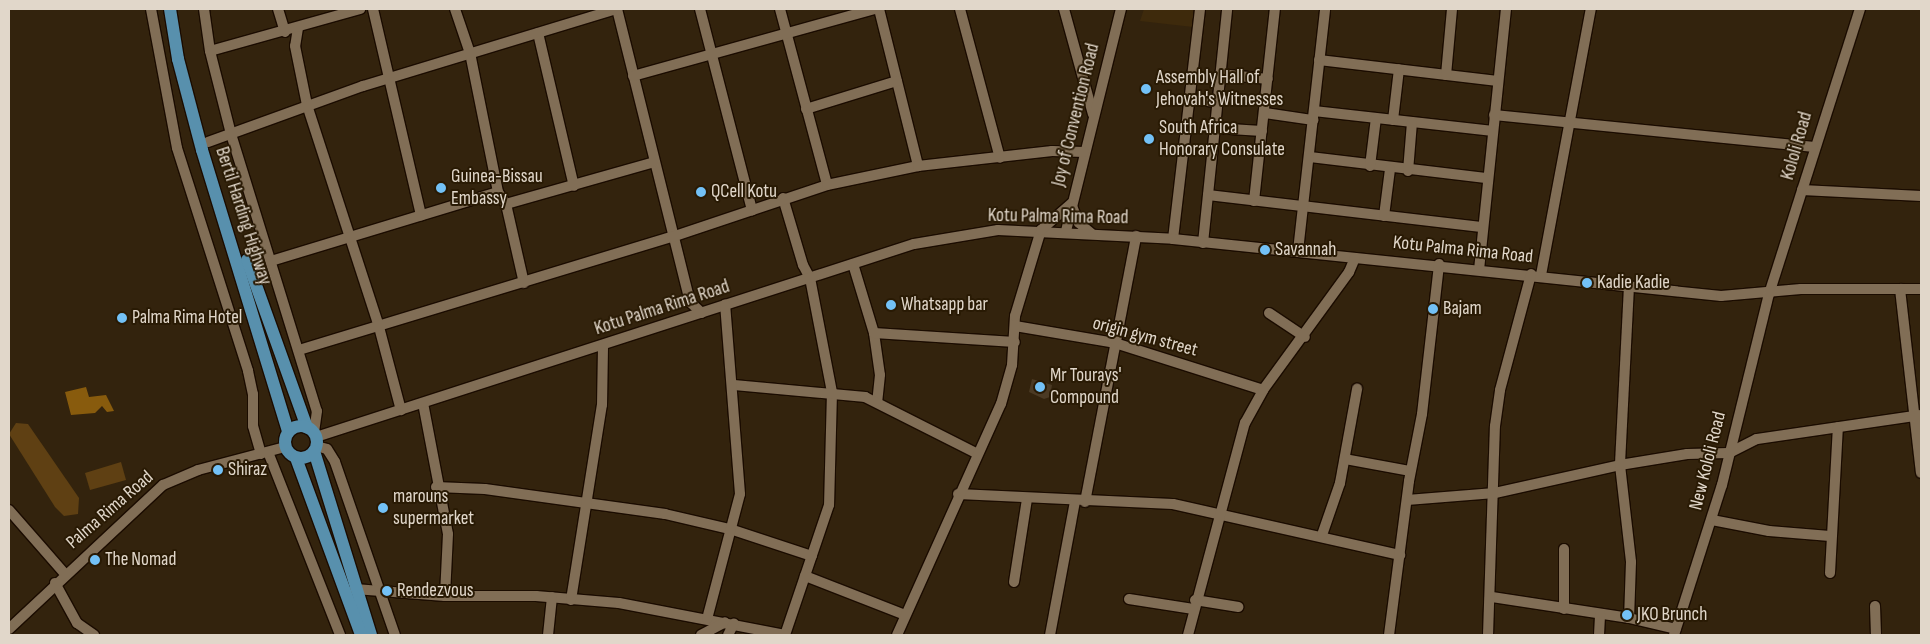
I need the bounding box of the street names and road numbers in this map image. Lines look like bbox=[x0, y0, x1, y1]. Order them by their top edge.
street label: Joy of Convention Road bbox=[1047, 41, 1105, 189]
street label: Kololi Road bbox=[1776, 109, 1818, 183]
street label: Bertil Harding Highway bbox=[210, 144, 276, 288]
street label: Kotu Palma Rima Road bbox=[988, 204, 1128, 230]
street label: Kotu Palma Rima Road bbox=[1392, 231, 1534, 269]
street label: Kotu Palma Rima Road bbox=[592, 275, 732, 341]
street label: origin gym street bbox=[1090, 312, 1200, 362]
street label: New Kololi Road bbox=[1685, 409, 1731, 513]
street label: Palma Rima Road bbox=[62, 466, 158, 554]

